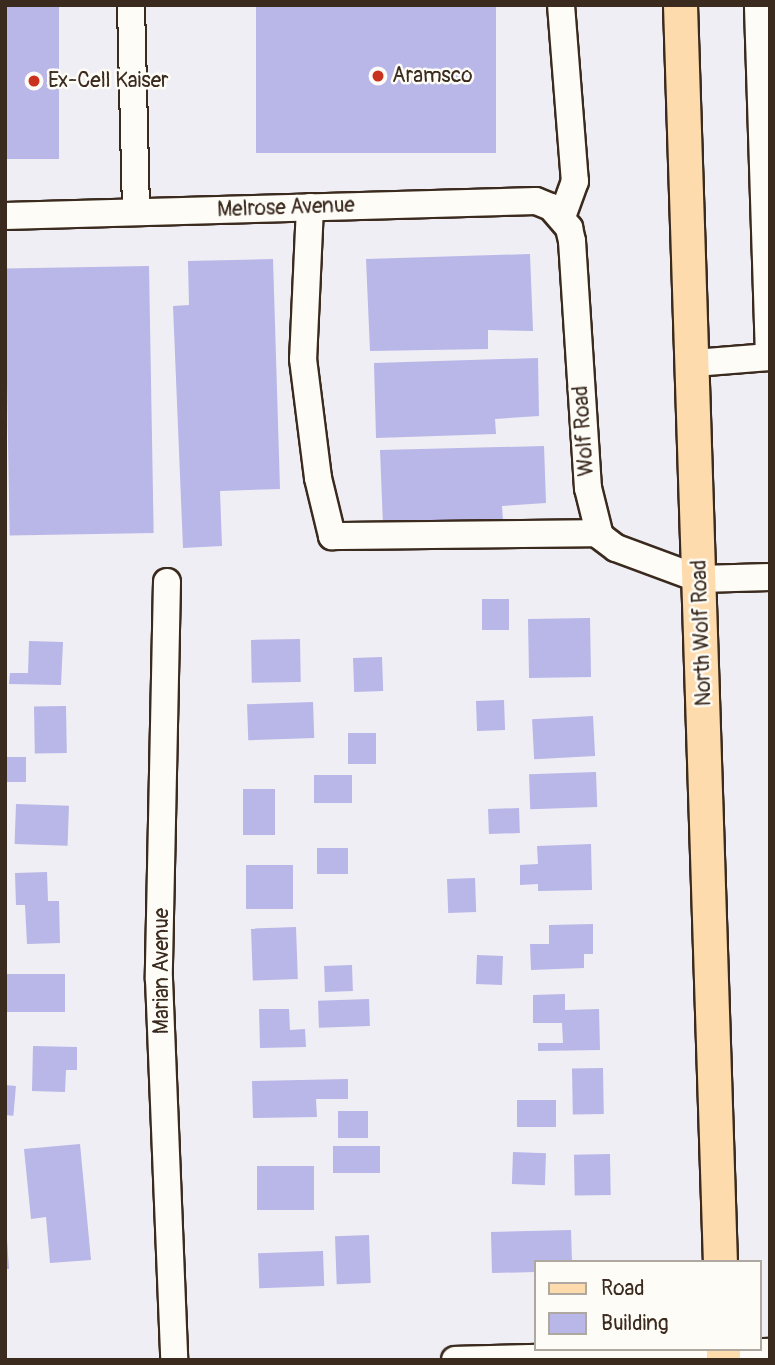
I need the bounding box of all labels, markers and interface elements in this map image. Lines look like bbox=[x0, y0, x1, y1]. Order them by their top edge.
place label: Aramsco bbox=[392, 63, 473, 89]
place label: Ex-Cell Kaiser bbox=[48, 68, 169, 94]
marker: Aramsco bbox=[370, 68, 386, 84]
marker: Ex-Cell Kaiser bbox=[26, 73, 42, 89]
street label: Melrose Avenue bbox=[217, 193, 355, 223]
street label: Wolf Road bbox=[568, 385, 600, 477]
street label: North Wolf Road bbox=[687, 559, 717, 707]
street label: Marian Avenue bbox=[149, 908, 175, 1034]
legend bbox=[534, 1260, 761, 1351]
text: Road bbox=[601, 1275, 645, 1302]
text: Building bbox=[601, 1310, 668, 1337]

